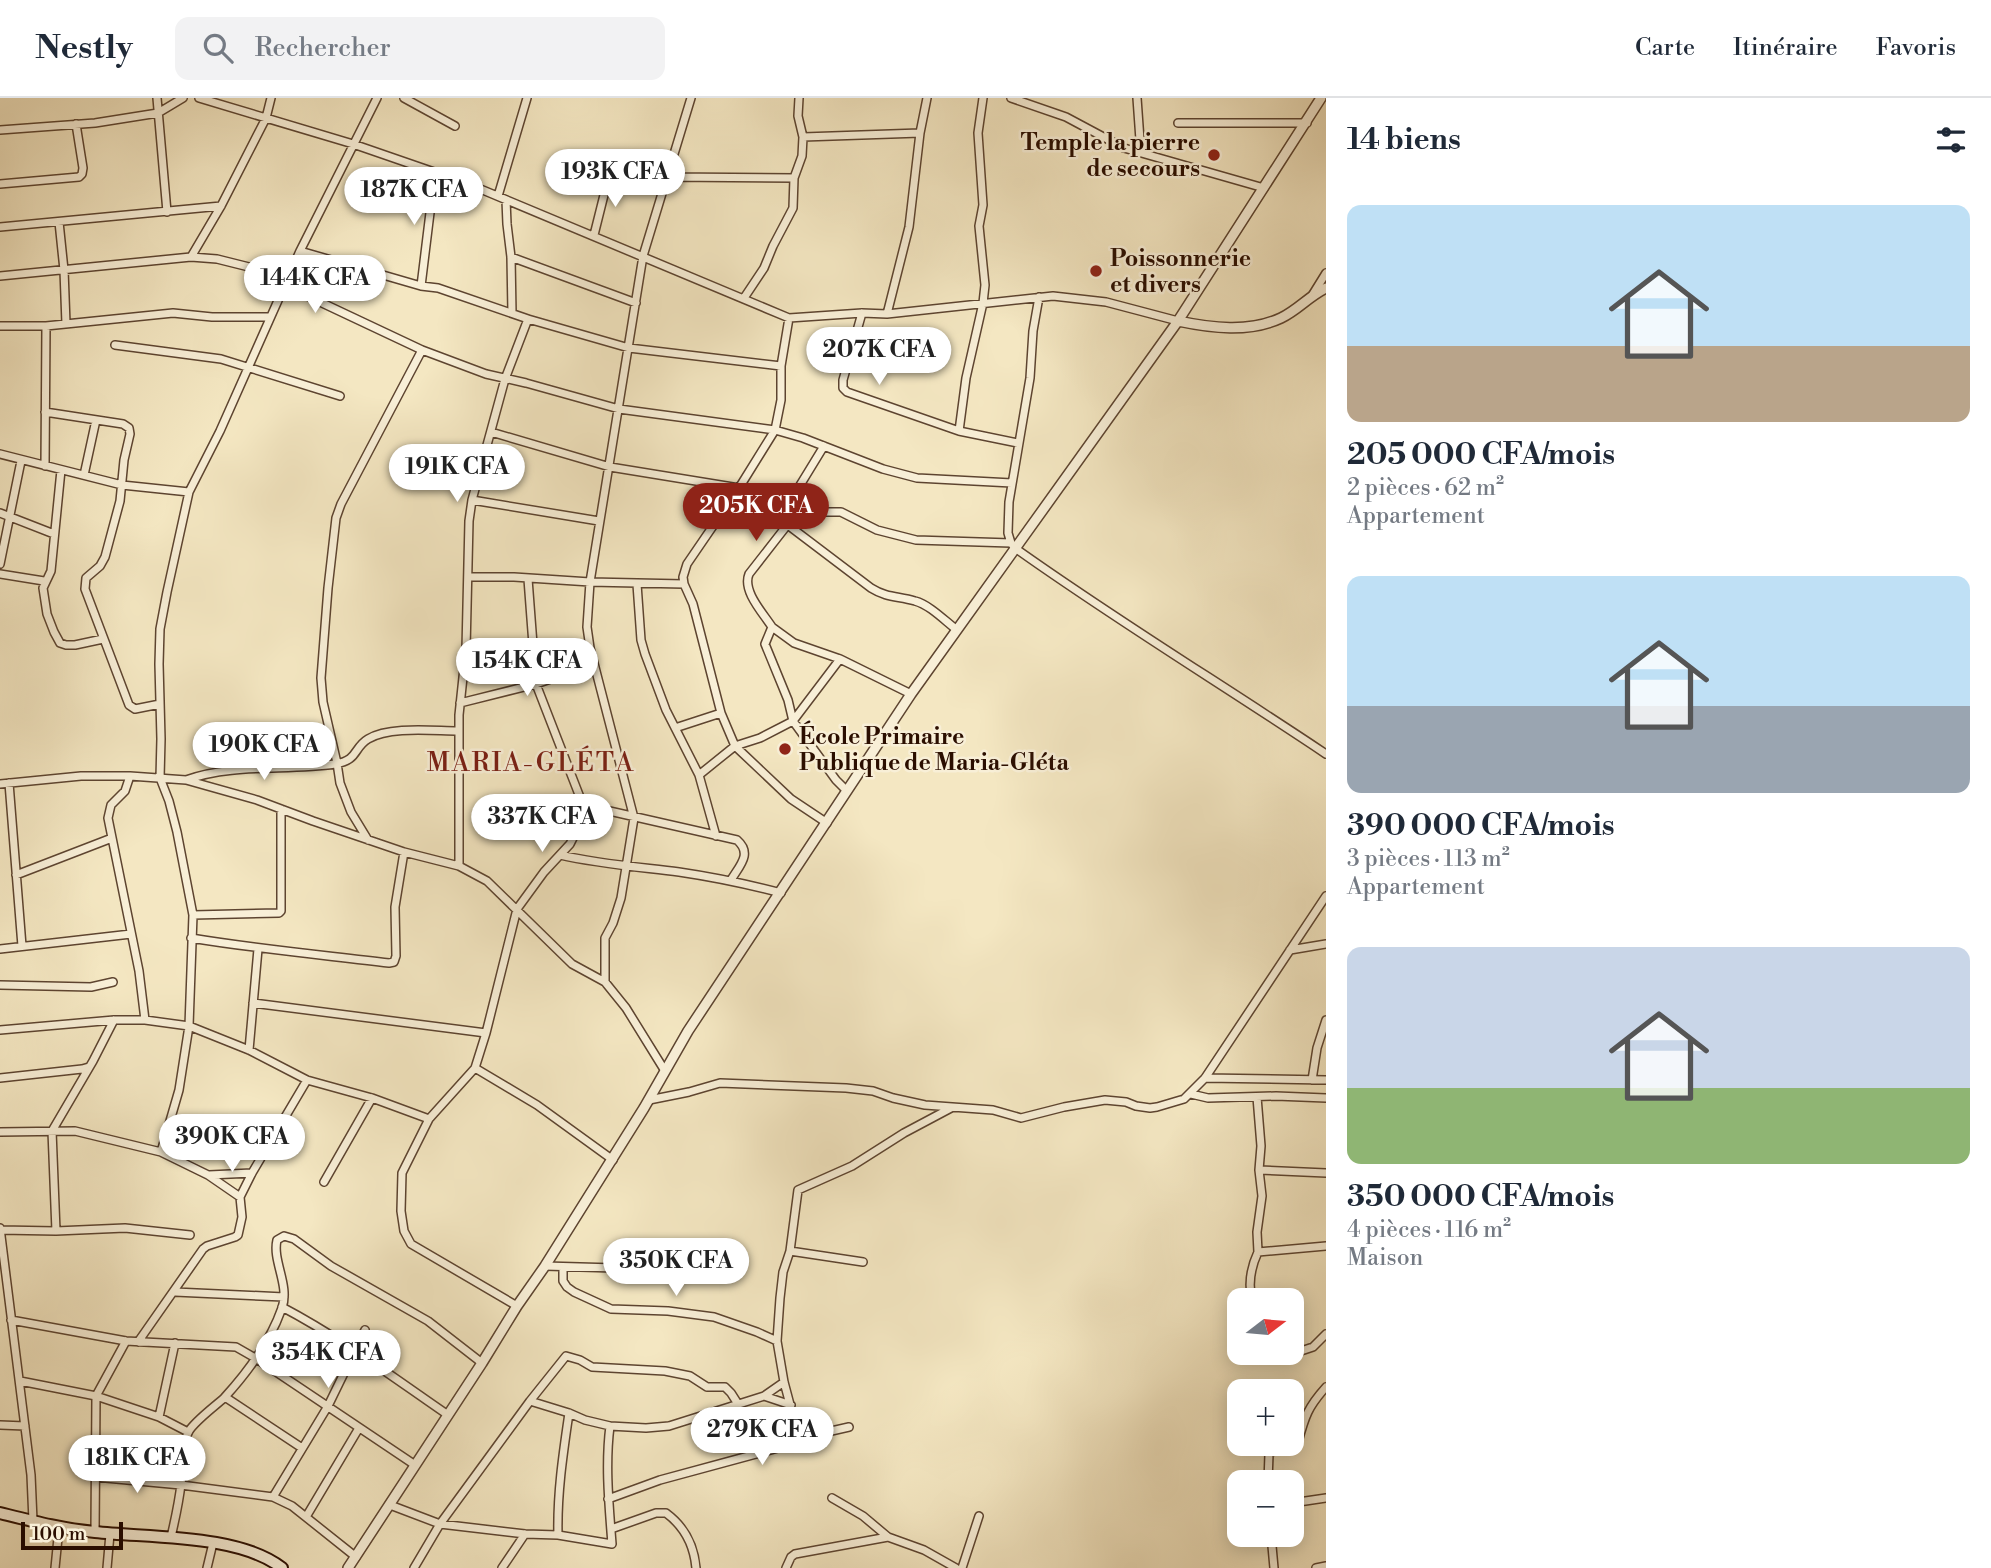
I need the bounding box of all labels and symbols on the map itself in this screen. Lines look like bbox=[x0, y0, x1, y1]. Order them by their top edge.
place label: Temple la pierre de secours bbox=[1021, 129, 1200, 183]
marker: Temple la pierre de secours bbox=[1206, 147, 1222, 163]
pin: 193K CFA bbox=[543, 150, 687, 209]
pin: 187K CFA bbox=[342, 167, 486, 227]
place label: Poissonnerie et divers bbox=[1110, 245, 1251, 299]
pin: 144K CFA bbox=[243, 256, 387, 315]
marker: Poissonnerie et divers bbox=[1088, 263, 1104, 279]
pin: 207K CFA bbox=[807, 328, 951, 387]
pin: 191K CFA bbox=[385, 444, 529, 504]
pin: 205K CFA bbox=[684, 484, 828, 543]
pin: 154K CFA bbox=[455, 638, 599, 698]
place label: École Primaire Publique de Maria-Gléta bbox=[799, 720, 1070, 777]
pin: 190K CFA bbox=[192, 722, 336, 782]
marker: École Primaire Publique de Maria-Gléta bbox=[777, 741, 793, 757]
district label: MARIA-GLÉTA bbox=[427, 745, 635, 779]
pin: 337K CFA bbox=[470, 794, 614, 854]
pin: 390K CFA bbox=[160, 1114, 304, 1174]
pin: 350K CFA bbox=[604, 1238, 748, 1298]
north arrow bbox=[1227, 1288, 1304, 1365]
pin: 354K CFA bbox=[256, 1330, 400, 1390]
pin: 279K CFA bbox=[690, 1408, 834, 1467]
pin: 181K CFA bbox=[65, 1436, 209, 1495]
scale bar bbox=[21, 1519, 122, 1551]

